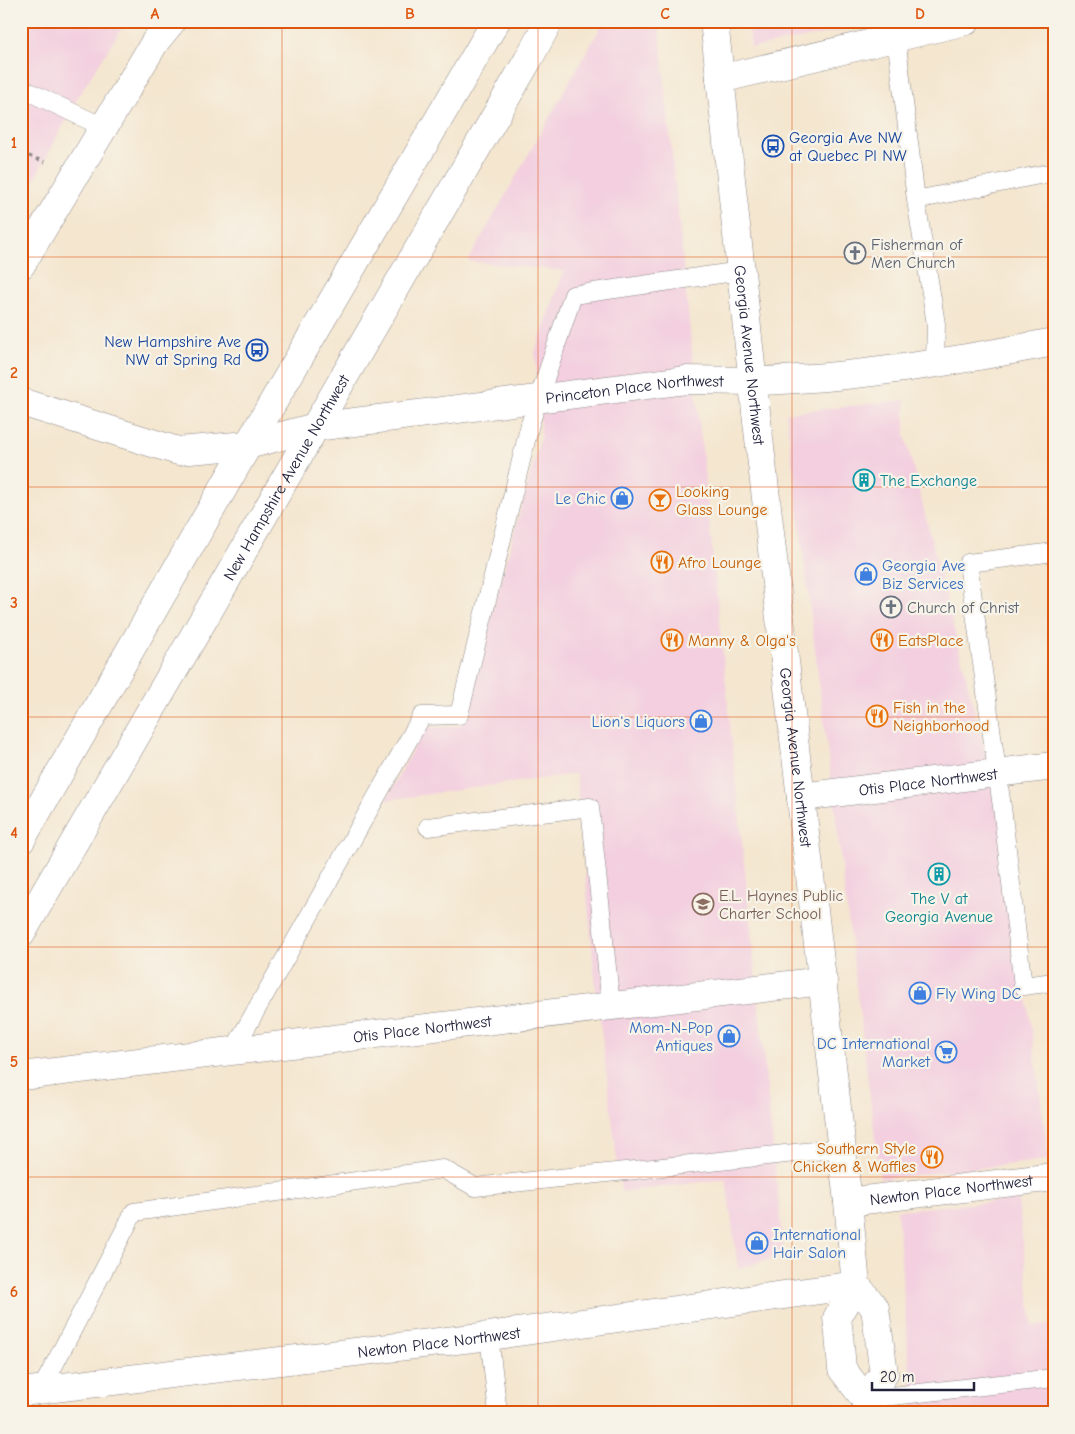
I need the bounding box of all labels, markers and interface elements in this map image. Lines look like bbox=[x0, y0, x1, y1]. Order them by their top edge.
text: A bbox=[151, 5, 160, 23]
text: B bbox=[405, 5, 415, 23]
text: C bbox=[660, 5, 670, 23]
text: D bbox=[915, 5, 925, 23]
place label: Georgia Ave NW at Quebec Pl NW bbox=[789, 129, 907, 165]
text: 1 bbox=[11, 134, 17, 152]
bus stop icon: Georgia Ave NW at Quebec Pl NW bbox=[761, 134, 785, 158]
place label: Fisherman of Men Church bbox=[871, 236, 964, 272]
church icon: Fisherman of Men Church bbox=[843, 241, 867, 265]
street label: Georgia Avenue Northwest bbox=[730, 264, 768, 447]
place label: New Hampshire Ave NW at Spring Rd bbox=[104, 333, 241, 369]
bus stop icon: New Hampshire Ave NW at Spring Rd bbox=[245, 338, 269, 362]
text: 2 bbox=[10, 364, 18, 382]
street label: New Hampshire Avenue Northwest bbox=[220, 371, 354, 584]
street label: Princeton Place Northwest bbox=[544, 372, 724, 408]
building icon: The Exchange bbox=[852, 468, 876, 492]
place label: The Exchange bbox=[880, 472, 977, 490]
place label: Looking Glass Lounge bbox=[676, 483, 768, 519]
shop icon: Le Chic bbox=[610, 486, 634, 510]
bar icon: Looking Glass Lounge bbox=[648, 488, 672, 512]
place label: Le Chic bbox=[555, 490, 606, 508]
restaurant icon: Afro Lounge bbox=[650, 550, 674, 574]
place label: Afro Lounge bbox=[678, 554, 761, 572]
place label: Georgia Ave Biz Services bbox=[882, 557, 965, 593]
shop icon: Georgia Ave Biz Services bbox=[854, 562, 878, 586]
text: 3 bbox=[10, 594, 18, 612]
church icon: Church of Christ bbox=[879, 595, 903, 619]
place label: Church of Christ bbox=[907, 599, 1019, 617]
restaurant icon: Manny & Olga's bbox=[660, 628, 684, 652]
restaurant icon: EatsPlace bbox=[870, 628, 894, 652]
place label: Manny & Olga's bbox=[688, 632, 796, 650]
place label: EatsPlace bbox=[898, 632, 964, 650]
street label: Georgia Avenue Northwest bbox=[776, 667, 815, 849]
place label: Fish in the Neighborhood bbox=[893, 699, 990, 735]
restaurant icon: Fish in the Neighborhood bbox=[865, 704, 889, 728]
shop icon: Lion's Liquors bbox=[689, 709, 713, 733]
place label: Lion's Liquors bbox=[591, 713, 685, 731]
street label: Otis Place Northwest bbox=[858, 765, 999, 800]
text: 4 bbox=[10, 824, 18, 842]
building icon: The V at Georgia Avenue bbox=[927, 862, 951, 886]
place label: E.L. Haynes Public Charter School bbox=[719, 887, 844, 923]
place label: The V at Georgia Avenue bbox=[885, 890, 993, 926]
school or university icon: E.L. Haynes Public Charter School bbox=[691, 892, 715, 916]
shop icon: Fly Wing DC bbox=[908, 981, 932, 1005]
place label: Fly Wing DC bbox=[936, 985, 1021, 1003]
street label: Otis Place Northwest bbox=[352, 1012, 493, 1047]
place label: Mom-N-Pop Antiques bbox=[629, 1019, 713, 1055]
shop icon: Mom-N-Pop Antiques bbox=[717, 1024, 741, 1048]
place label: DC International Market bbox=[817, 1035, 930, 1071]
supermarket icon: DC International Market bbox=[934, 1040, 958, 1064]
text: 5 bbox=[10, 1053, 18, 1071]
place label: Southern Style Chicken & Waffles bbox=[793, 1140, 916, 1176]
restaurant icon: Southern Style Chicken & Waffles bbox=[920, 1145, 944, 1169]
street label: Newton Place Northwest bbox=[869, 1172, 1034, 1209]
place label: International Hair Salon bbox=[773, 1226, 861, 1262]
shop icon: International Hair Salon bbox=[745, 1231, 769, 1255]
text: 6 bbox=[10, 1283, 18, 1301]
street label: Newton Place Northwest bbox=[357, 1324, 522, 1362]
scale bar bbox=[872, 1359, 975, 1391]
text: 20 m bbox=[880, 1368, 914, 1386]

